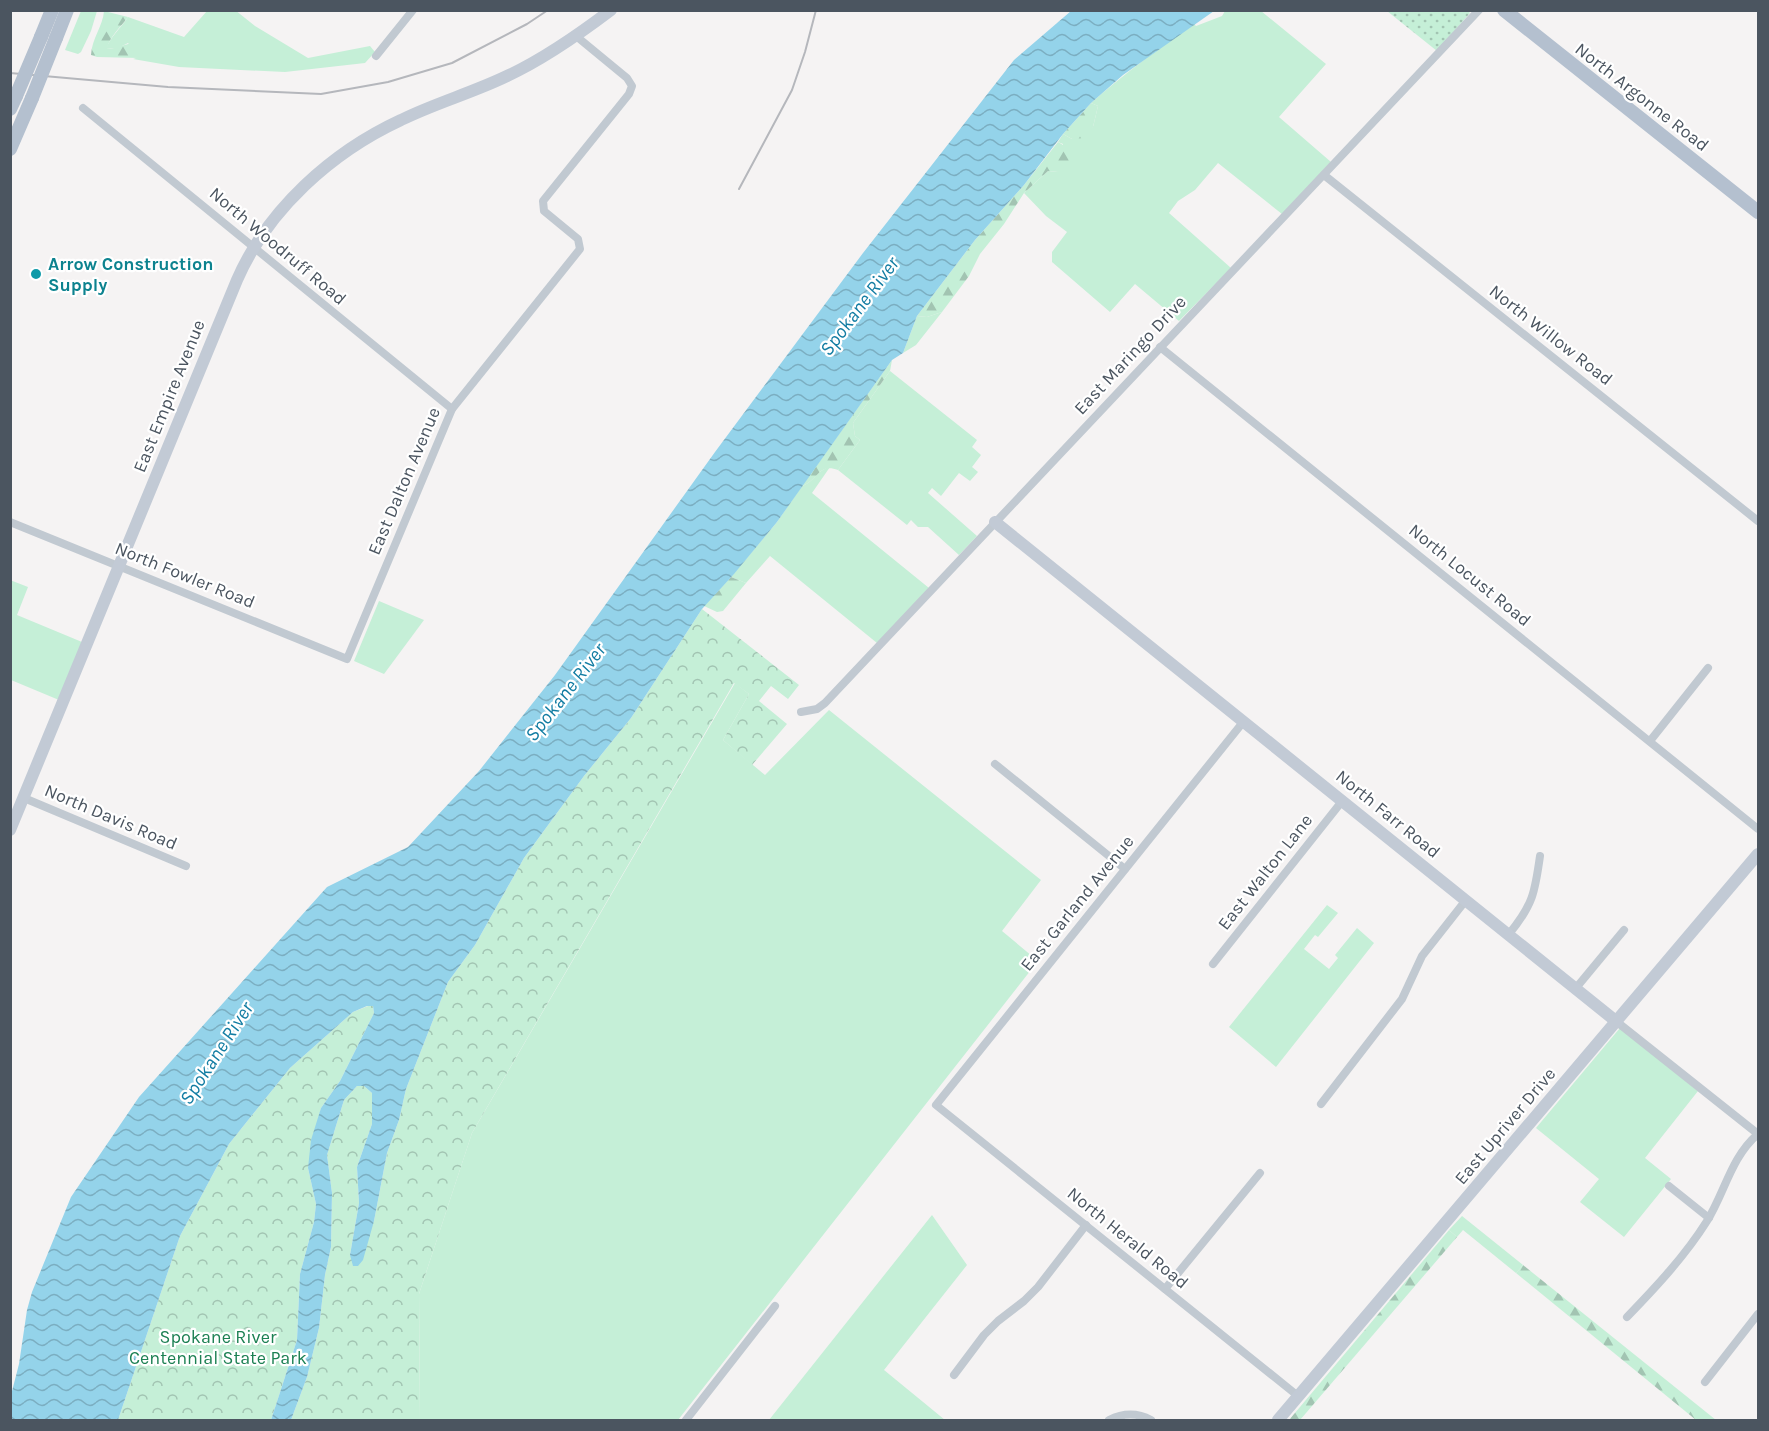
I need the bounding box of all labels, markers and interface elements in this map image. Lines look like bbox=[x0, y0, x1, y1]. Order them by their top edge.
street label: North Argonne Road bbox=[1571, 38, 1713, 156]
street label: North Woodruff Road bbox=[205, 182, 351, 310]
water label: Spokane River bbox=[815, 251, 905, 360]
place label: Arrow Construction Supply bbox=[48, 253, 213, 296]
marker: Arrow Construction Supply bbox=[29, 267, 43, 281]
street label: North Willow Road bbox=[1485, 280, 1617, 390]
street label: East Maringo Drive bbox=[1069, 291, 1191, 419]
street label: East Empire Avenue bbox=[128, 316, 210, 476]
street label: East Dalton Avenue bbox=[363, 404, 445, 558]
street label: North Locust Road bbox=[1404, 519, 1536, 631]
street label: North Fowler Road bbox=[112, 537, 258, 613]
water label: Spokane River bbox=[520, 638, 611, 746]
street label: North Farr Road bbox=[1331, 765, 1445, 863]
street label: North Davis Road bbox=[41, 779, 181, 855]
street label: East Walton Lane bbox=[1213, 810, 1317, 934]
street label: East Garland Avenue bbox=[1015, 831, 1139, 975]
water label: Spokane River bbox=[175, 997, 259, 1109]
street label: East Upriver Drive bbox=[1450, 1063, 1560, 1189]
street label: North Herald Road bbox=[1063, 1182, 1193, 1294]
park label: Spokane River Centennial State Park bbox=[129, 1326, 307, 1369]

